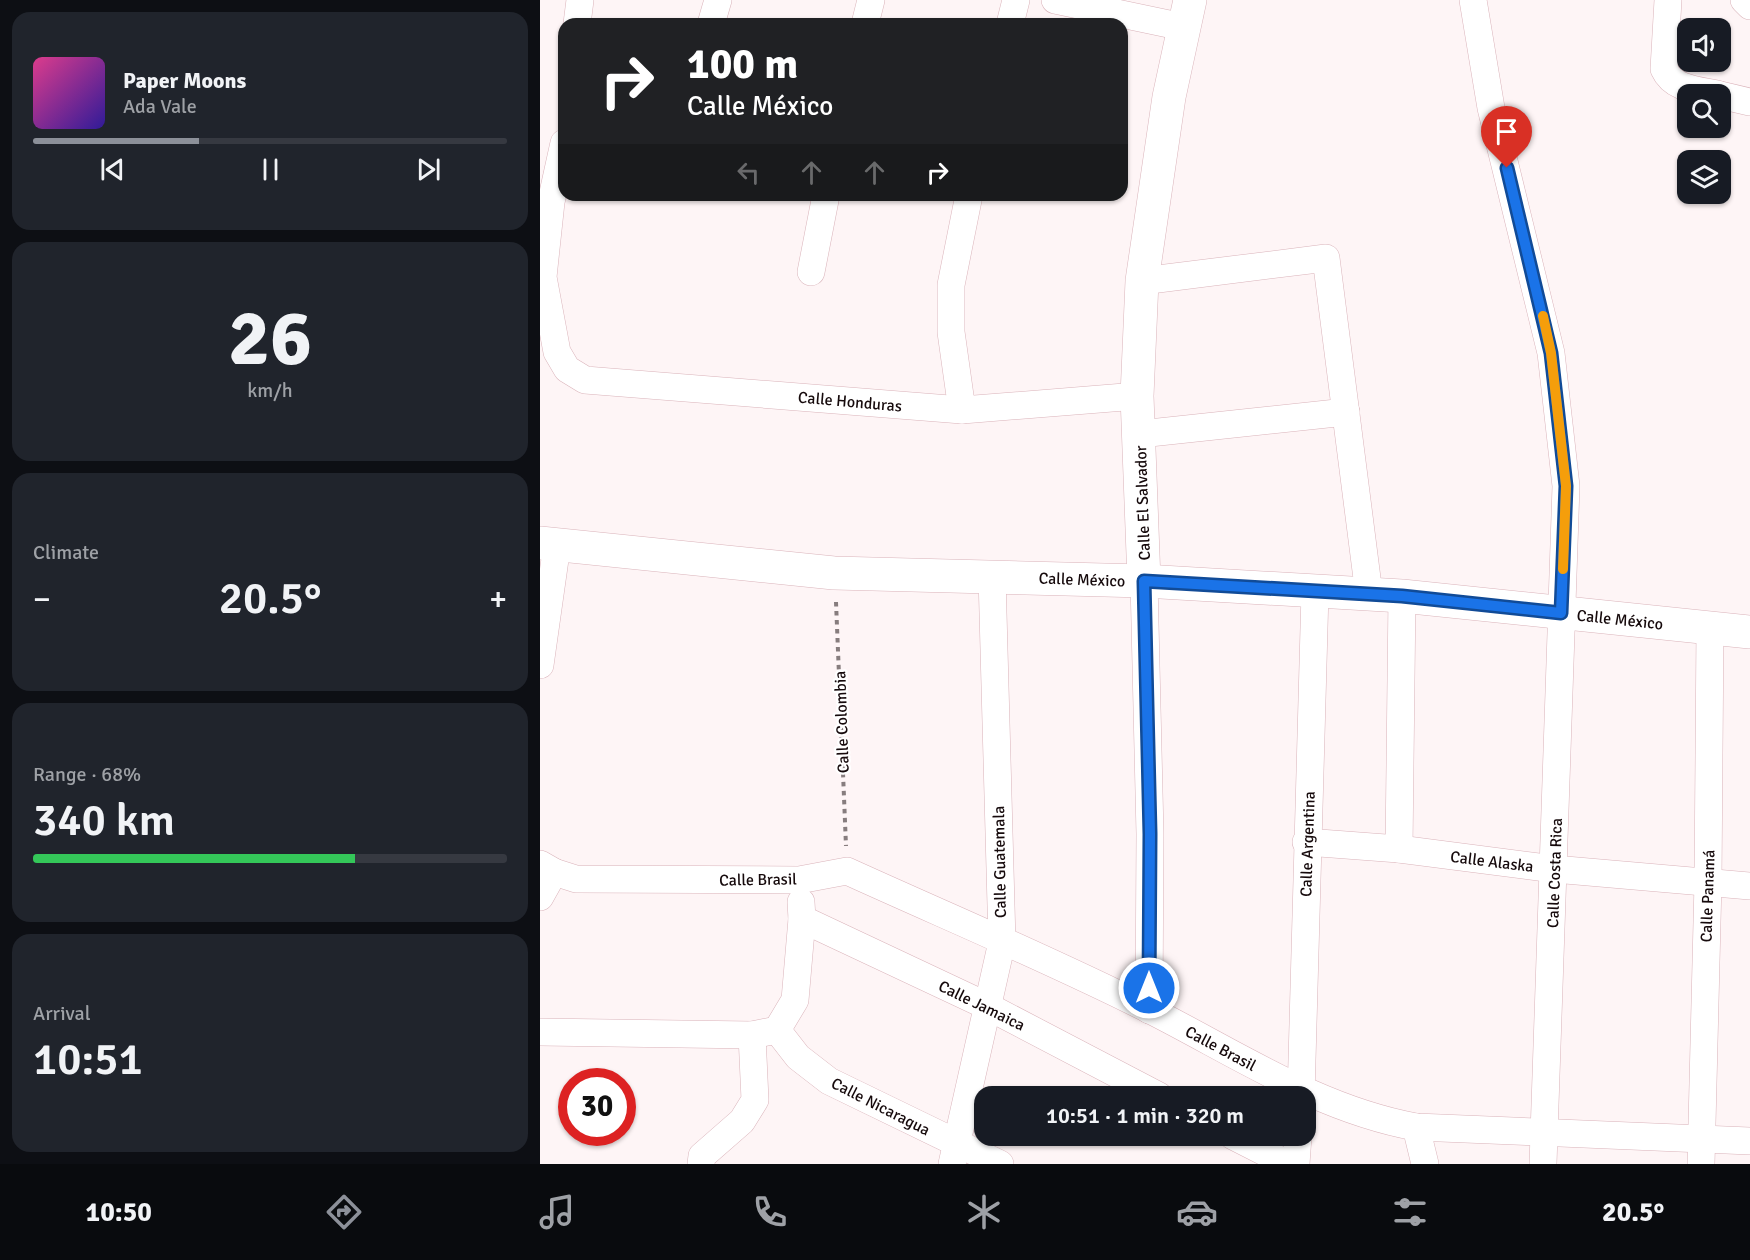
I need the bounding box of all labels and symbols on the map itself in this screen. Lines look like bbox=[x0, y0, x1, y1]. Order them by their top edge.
pin bbox=[1481, 106, 1532, 168]
street label: Calle Honduras bbox=[797, 387, 903, 416]
street label: Calle El Salvador bbox=[1131, 445, 1155, 561]
street label: Calle México bbox=[1038, 568, 1126, 592]
street label: Calle México bbox=[1576, 606, 1664, 634]
street label: Calle Colombia bbox=[830, 670, 854, 774]
street label: Calle Argentina bbox=[1296, 791, 1320, 897]
street label: Calle Guatemala bbox=[989, 806, 1011, 918]
street label: Calle Costa Rica bbox=[1543, 818, 1567, 928]
street label: Calle Alaska bbox=[1449, 847, 1535, 877]
street label: Calle Panamá bbox=[1696, 849, 1720, 943]
street label: Calle Brasil bbox=[719, 869, 797, 891]
position arrow bbox=[1117, 956, 1181, 1020]
street label: Calle Jamaica bbox=[935, 976, 1028, 1035]
street label: Calle Brasil bbox=[1182, 1022, 1260, 1076]
speed limit sign: 30 bbox=[558, 1068, 636, 1146]
street label: Calle Nicaragua bbox=[828, 1073, 933, 1140]

